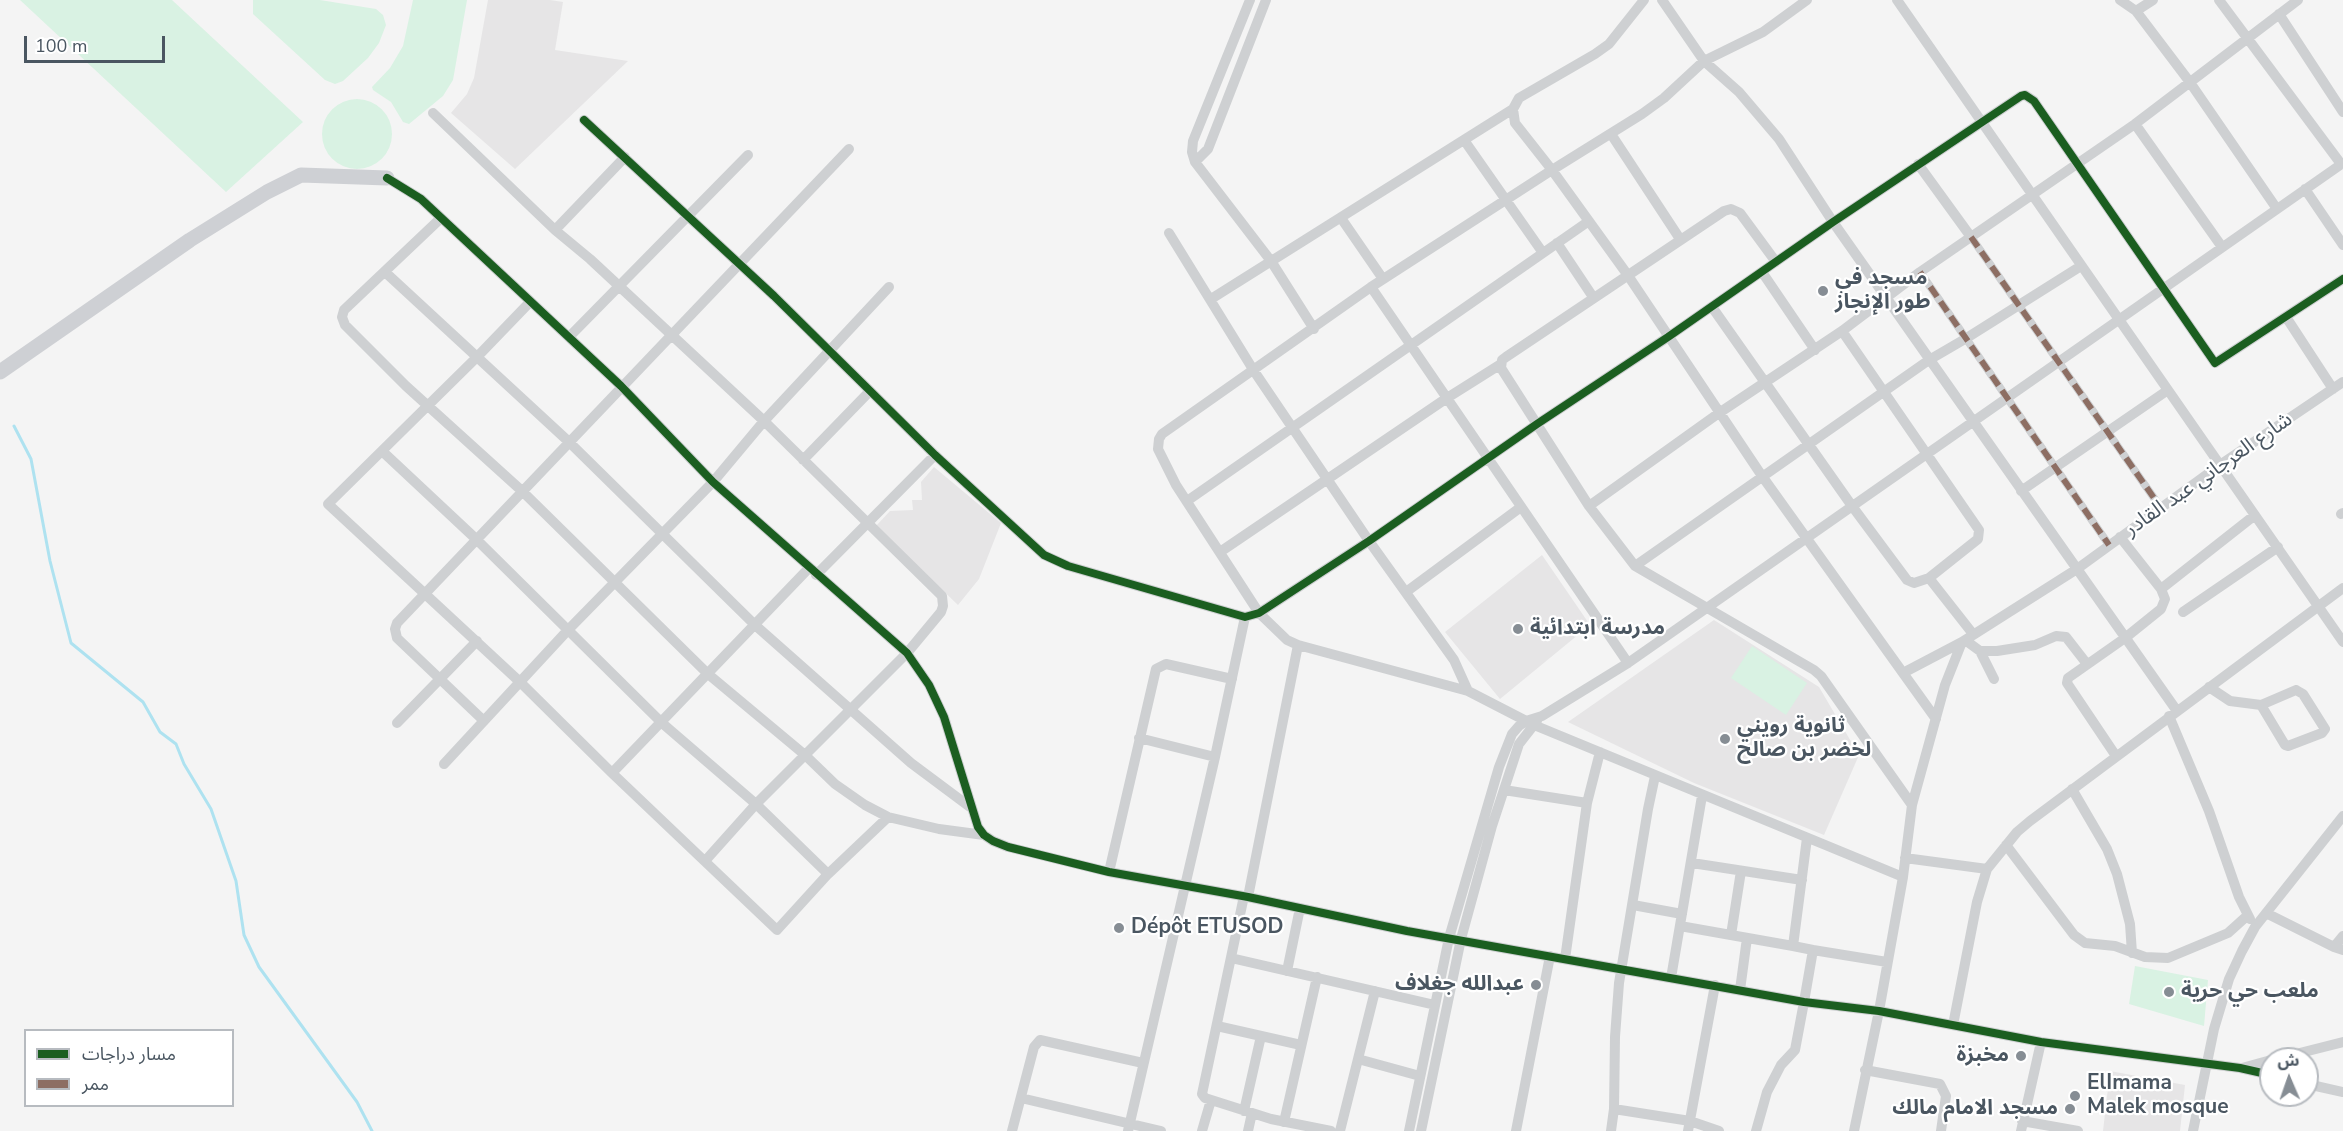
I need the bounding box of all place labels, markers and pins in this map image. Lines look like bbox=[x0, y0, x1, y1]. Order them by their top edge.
place label: مسجد في طور الإنجاز bbox=[1835, 266, 1930, 316]
marker: مسجد في طور الإنجاز bbox=[1816, 284, 1830, 298]
place label: مدرسة ابتدائية bbox=[1530, 616, 1665, 642]
marker: مدرسة ابتدائية bbox=[1511, 622, 1525, 636]
place label: ثانوية رويني لخضر بن صالح bbox=[1737, 714, 1871, 764]
marker: ثانوية رويني لخضر بن صالح bbox=[1718, 732, 1732, 746]
place label: Dépôt ETUSOD bbox=[1131, 915, 1283, 941]
marker: Dépôt ETUSOD bbox=[1112, 921, 1126, 935]
place label: عبدالله جغلاف bbox=[1395, 972, 1524, 998]
marker: عبدالله جغلاف bbox=[1529, 978, 1543, 992]
place label: ملعب حي حرية bbox=[2181, 979, 2319, 1005]
marker: ملعب حي حرية bbox=[2162, 985, 2176, 999]
place label: مخبزة bbox=[1956, 1043, 2009, 1069]
marker: مخبزة bbox=[2014, 1049, 2028, 1063]
place label: ElImama Malek mosque bbox=[2087, 1071, 2229, 1121]
marker: ElImama Malek mosque bbox=[2068, 1089, 2082, 1103]
place label: مسجد الامام مالك bbox=[1892, 1096, 2058, 1122]
marker: مسجد الامام مالك bbox=[2063, 1102, 2077, 1116]

